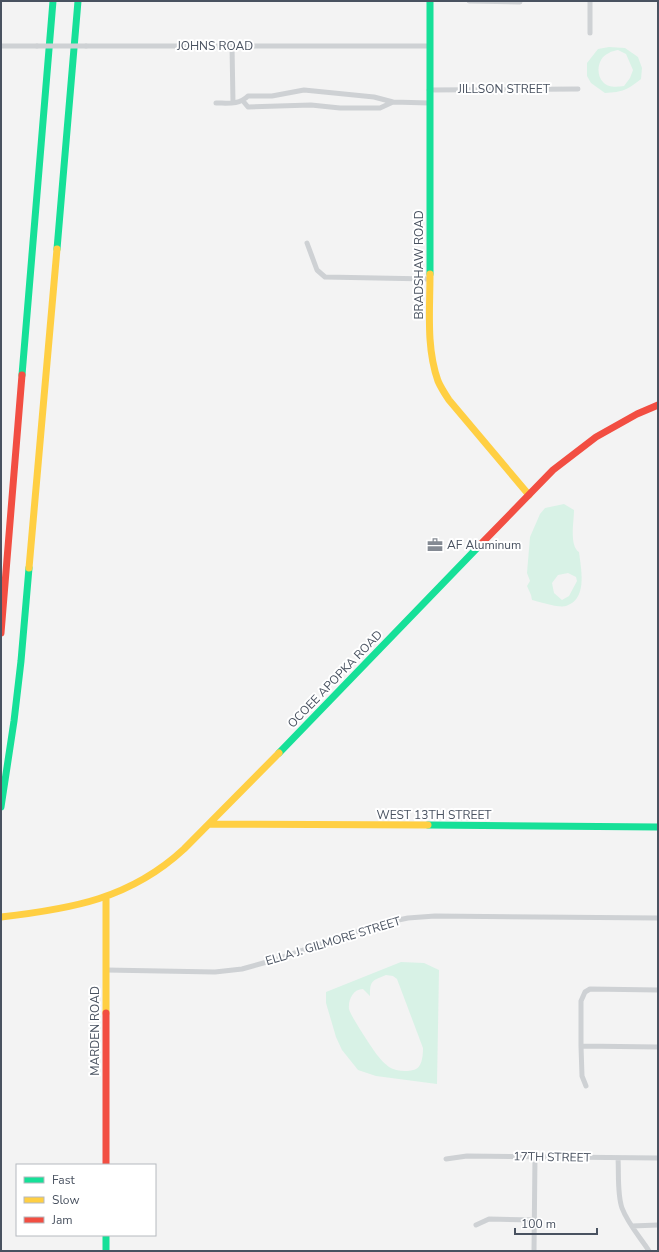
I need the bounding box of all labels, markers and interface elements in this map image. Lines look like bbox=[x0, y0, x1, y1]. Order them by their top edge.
street label: JOHNS ROAD bbox=[176, 38, 253, 54]
street label: JILLSON STREET bbox=[457, 81, 551, 97]
street label: BRADSHAW ROAD bbox=[411, 210, 427, 320]
office icon: AF Aluminum bbox=[426, 536, 444, 554]
place label: AF Aluminum bbox=[447, 537, 521, 553]
street label: OCOEE APOPKA ROAD bbox=[284, 627, 386, 731]
street label: WEST 13TH STREET bbox=[377, 807, 492, 823]
street label: ELLA J. GILMORE STREET bbox=[263, 913, 403, 969]
street label: MARDEN ROAD bbox=[87, 986, 103, 1076]
street label: 17TH STREET bbox=[513, 1148, 592, 1166]
legend bbox=[16, 1164, 156, 1236]
text: Fast bbox=[52, 1172, 75, 1188]
text: Slow bbox=[52, 1192, 80, 1208]
scale bar bbox=[515, 1210, 597, 1236]
text: Jam bbox=[51, 1212, 73, 1228]
text: 100 m bbox=[521, 1216, 556, 1232]

